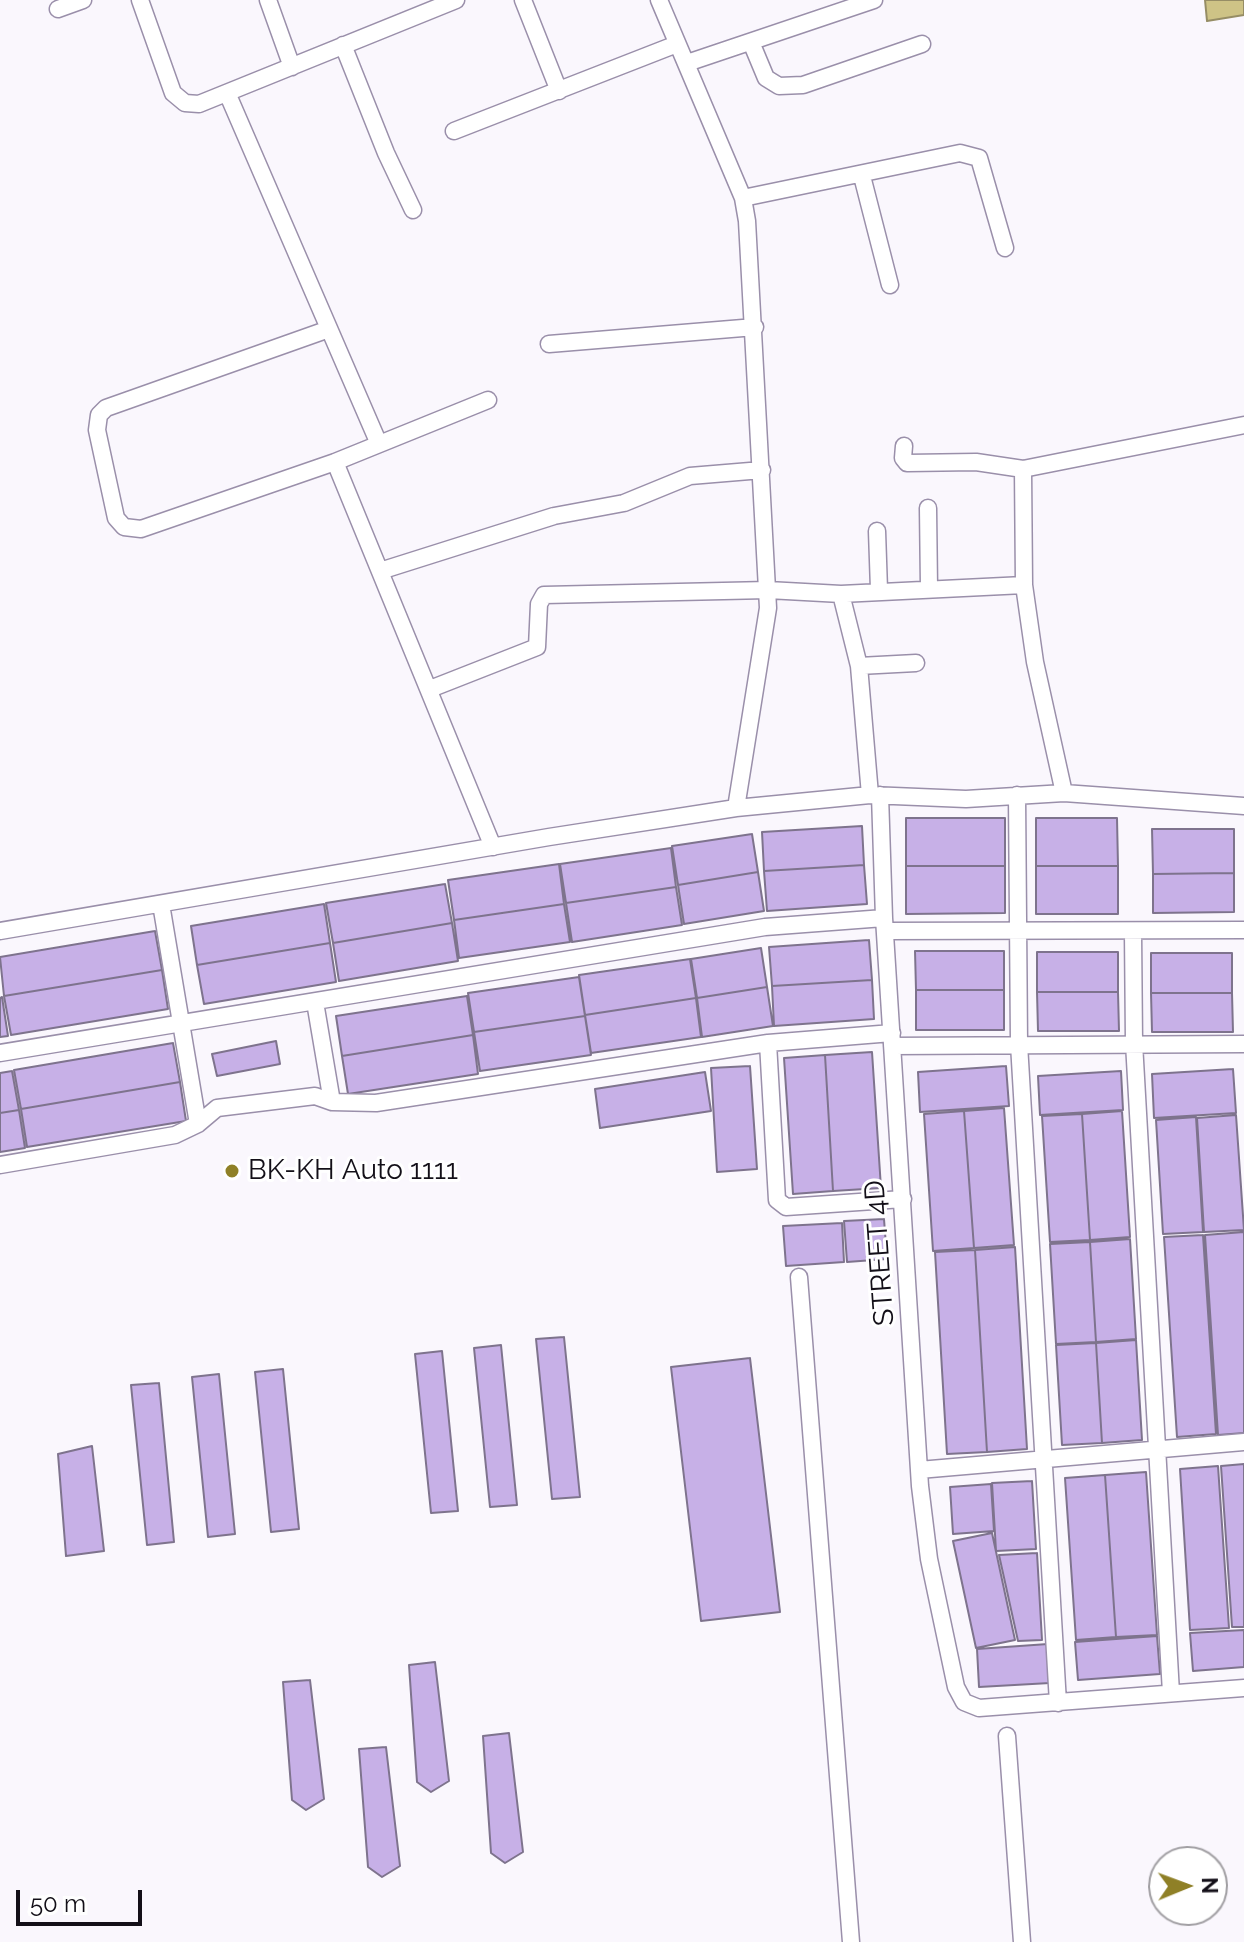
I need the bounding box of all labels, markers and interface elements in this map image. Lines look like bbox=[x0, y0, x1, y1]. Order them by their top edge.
place label: BK-KH Auto 1111 bbox=[248, 1154, 458, 1188]
marker: BK-KH Auto 1111 bbox=[223, 1162, 241, 1180]
street label: STREET 4D bbox=[858, 1179, 902, 1327]
north arrow bbox=[1148, 1846, 1228, 1926]
scale bar bbox=[20, 1874, 146, 1924]
text: N bbox=[1197, 1877, 1223, 1894]
text: 50 m bbox=[30, 1889, 86, 1918]

